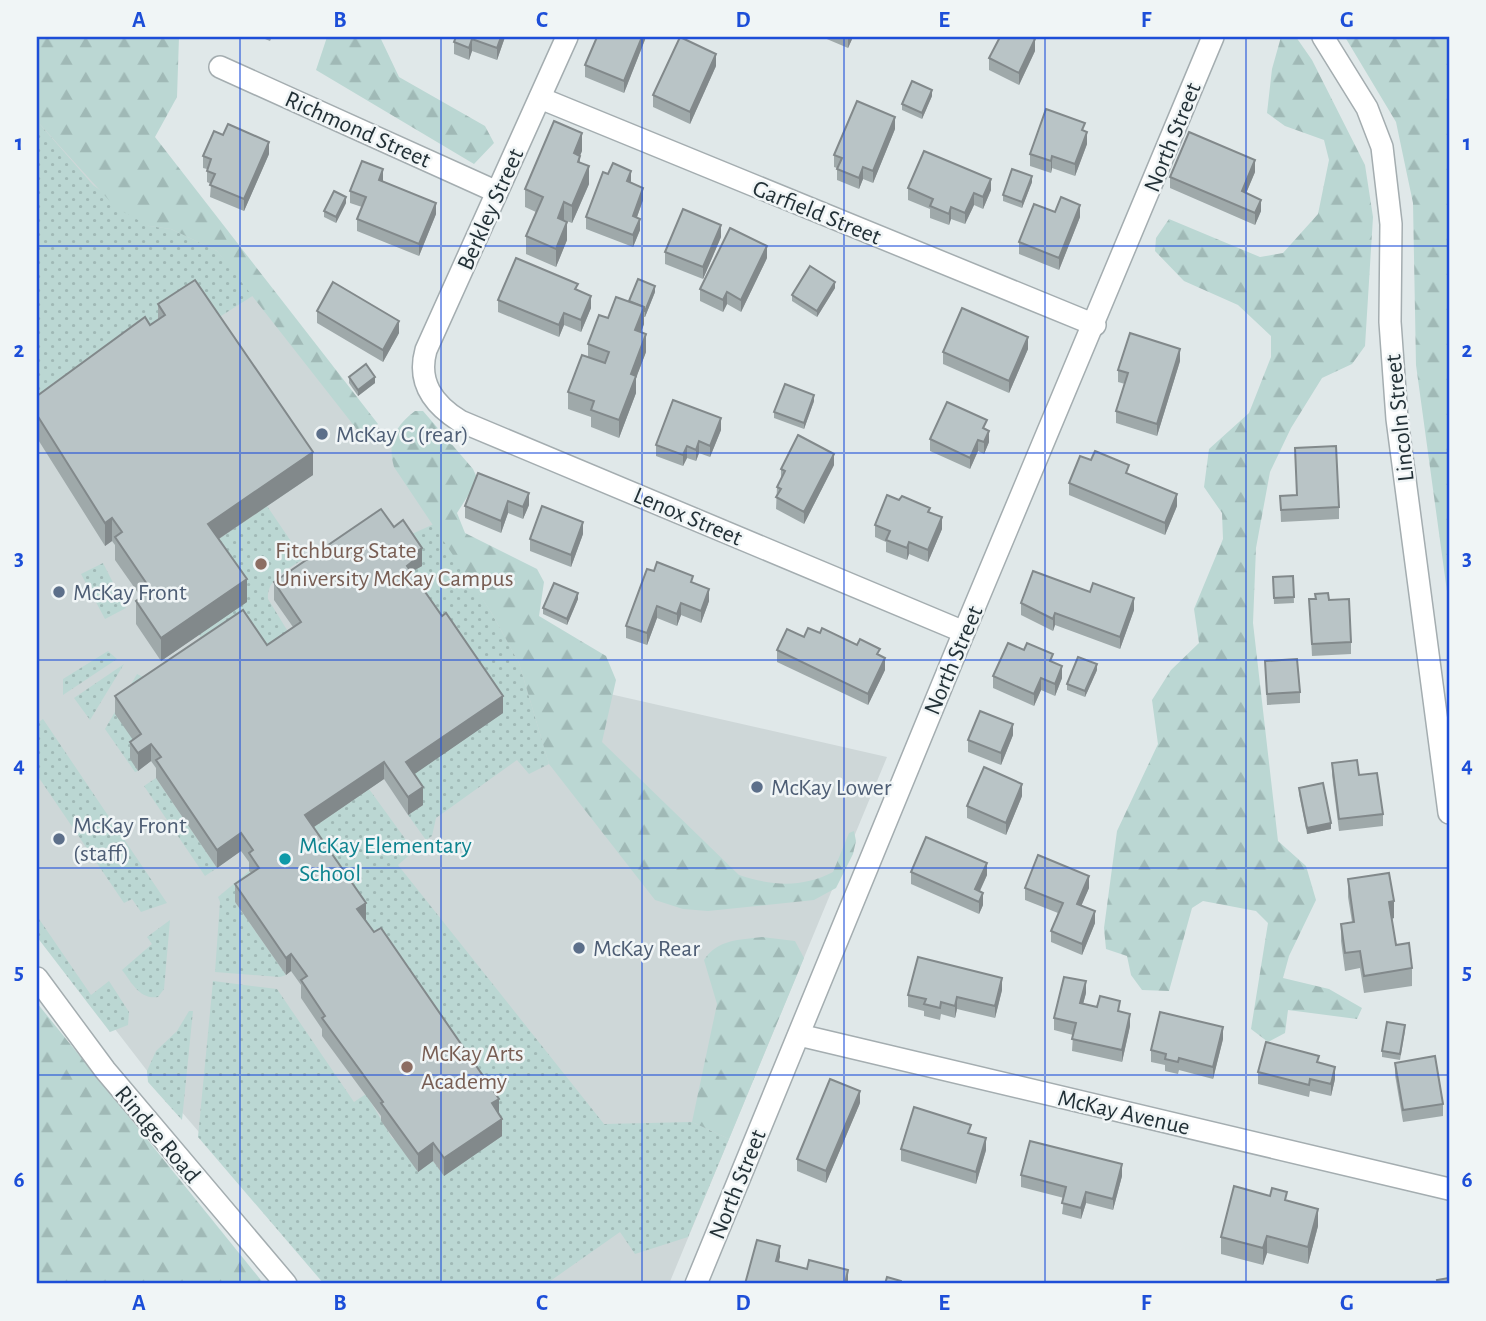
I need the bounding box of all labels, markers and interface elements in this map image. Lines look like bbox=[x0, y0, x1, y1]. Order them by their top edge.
text: A bbox=[132, 9, 146, 32]
text: B bbox=[333, 9, 347, 32]
text: C bbox=[536, 9, 548, 32]
text: D bbox=[735, 9, 751, 32]
text: E bbox=[938, 9, 950, 32]
text: F bbox=[1141, 9, 1152, 32]
text: G bbox=[1340, 9, 1354, 32]
street label: North Street bbox=[1140, 79, 1206, 196]
street label: Richmond Street bbox=[281, 87, 434, 173]
text: 1 bbox=[15, 132, 23, 155]
text: 1 bbox=[1463, 132, 1471, 155]
street label: Berkley Street bbox=[453, 145, 528, 274]
street label: Garfield Street bbox=[749, 176, 884, 250]
text: 2 bbox=[14, 339, 25, 362]
text: 2 bbox=[1462, 339, 1473, 362]
street label: Lincoln Street bbox=[1381, 353, 1419, 483]
place label: McKay C (rear) bbox=[336, 423, 469, 447]
marker: McKay C (rear) bbox=[314, 426, 330, 442]
street label: Lenox Street bbox=[630, 483, 746, 551]
place label: Fitchburg State University McKay Campus bbox=[275, 539, 514, 591]
text: 3 bbox=[14, 547, 24, 570]
text: 3 bbox=[1462, 547, 1472, 570]
marker: Fitchburg State University McKay Campus bbox=[253, 556, 269, 572]
place label: McKay Front bbox=[73, 581, 187, 605]
marker: McKay Front bbox=[51, 584, 67, 600]
street label: North Street bbox=[920, 602, 988, 718]
text: 4 bbox=[13, 754, 25, 777]
text: 4 bbox=[1461, 754, 1473, 777]
place label: McKay Lower bbox=[771, 776, 892, 800]
marker: McKay Lower bbox=[749, 779, 765, 795]
place label: McKay Front (staff) bbox=[73, 814, 187, 866]
marker: McKay Front (staff) bbox=[51, 831, 67, 847]
place label: McKay Elementary School bbox=[299, 834, 472, 886]
marker: McKay Elementary School bbox=[277, 851, 293, 867]
place label: McKay Rear bbox=[593, 937, 700, 961]
marker: McKay Rear bbox=[571, 940, 587, 956]
text: 5 bbox=[14, 961, 24, 984]
text: 5 bbox=[1462, 961, 1472, 984]
place label: McKay Arts Academy bbox=[421, 1042, 524, 1094]
marker: McKay Arts Academy bbox=[399, 1059, 415, 1075]
street label: Rindge Road bbox=[110, 1082, 204, 1188]
street label: McKay Avenue bbox=[1055, 1086, 1192, 1140]
street label: North Street bbox=[705, 1126, 771, 1243]
text: 6 bbox=[13, 1169, 25, 1192]
text: 6 bbox=[1461, 1169, 1473, 1192]
text: A bbox=[132, 1292, 146, 1315]
text: B bbox=[333, 1292, 347, 1315]
text: C bbox=[536, 1292, 548, 1315]
text: D bbox=[735, 1292, 751, 1315]
text: E bbox=[938, 1292, 950, 1315]
text: F bbox=[1141, 1292, 1152, 1315]
text: G bbox=[1340, 1292, 1354, 1315]

